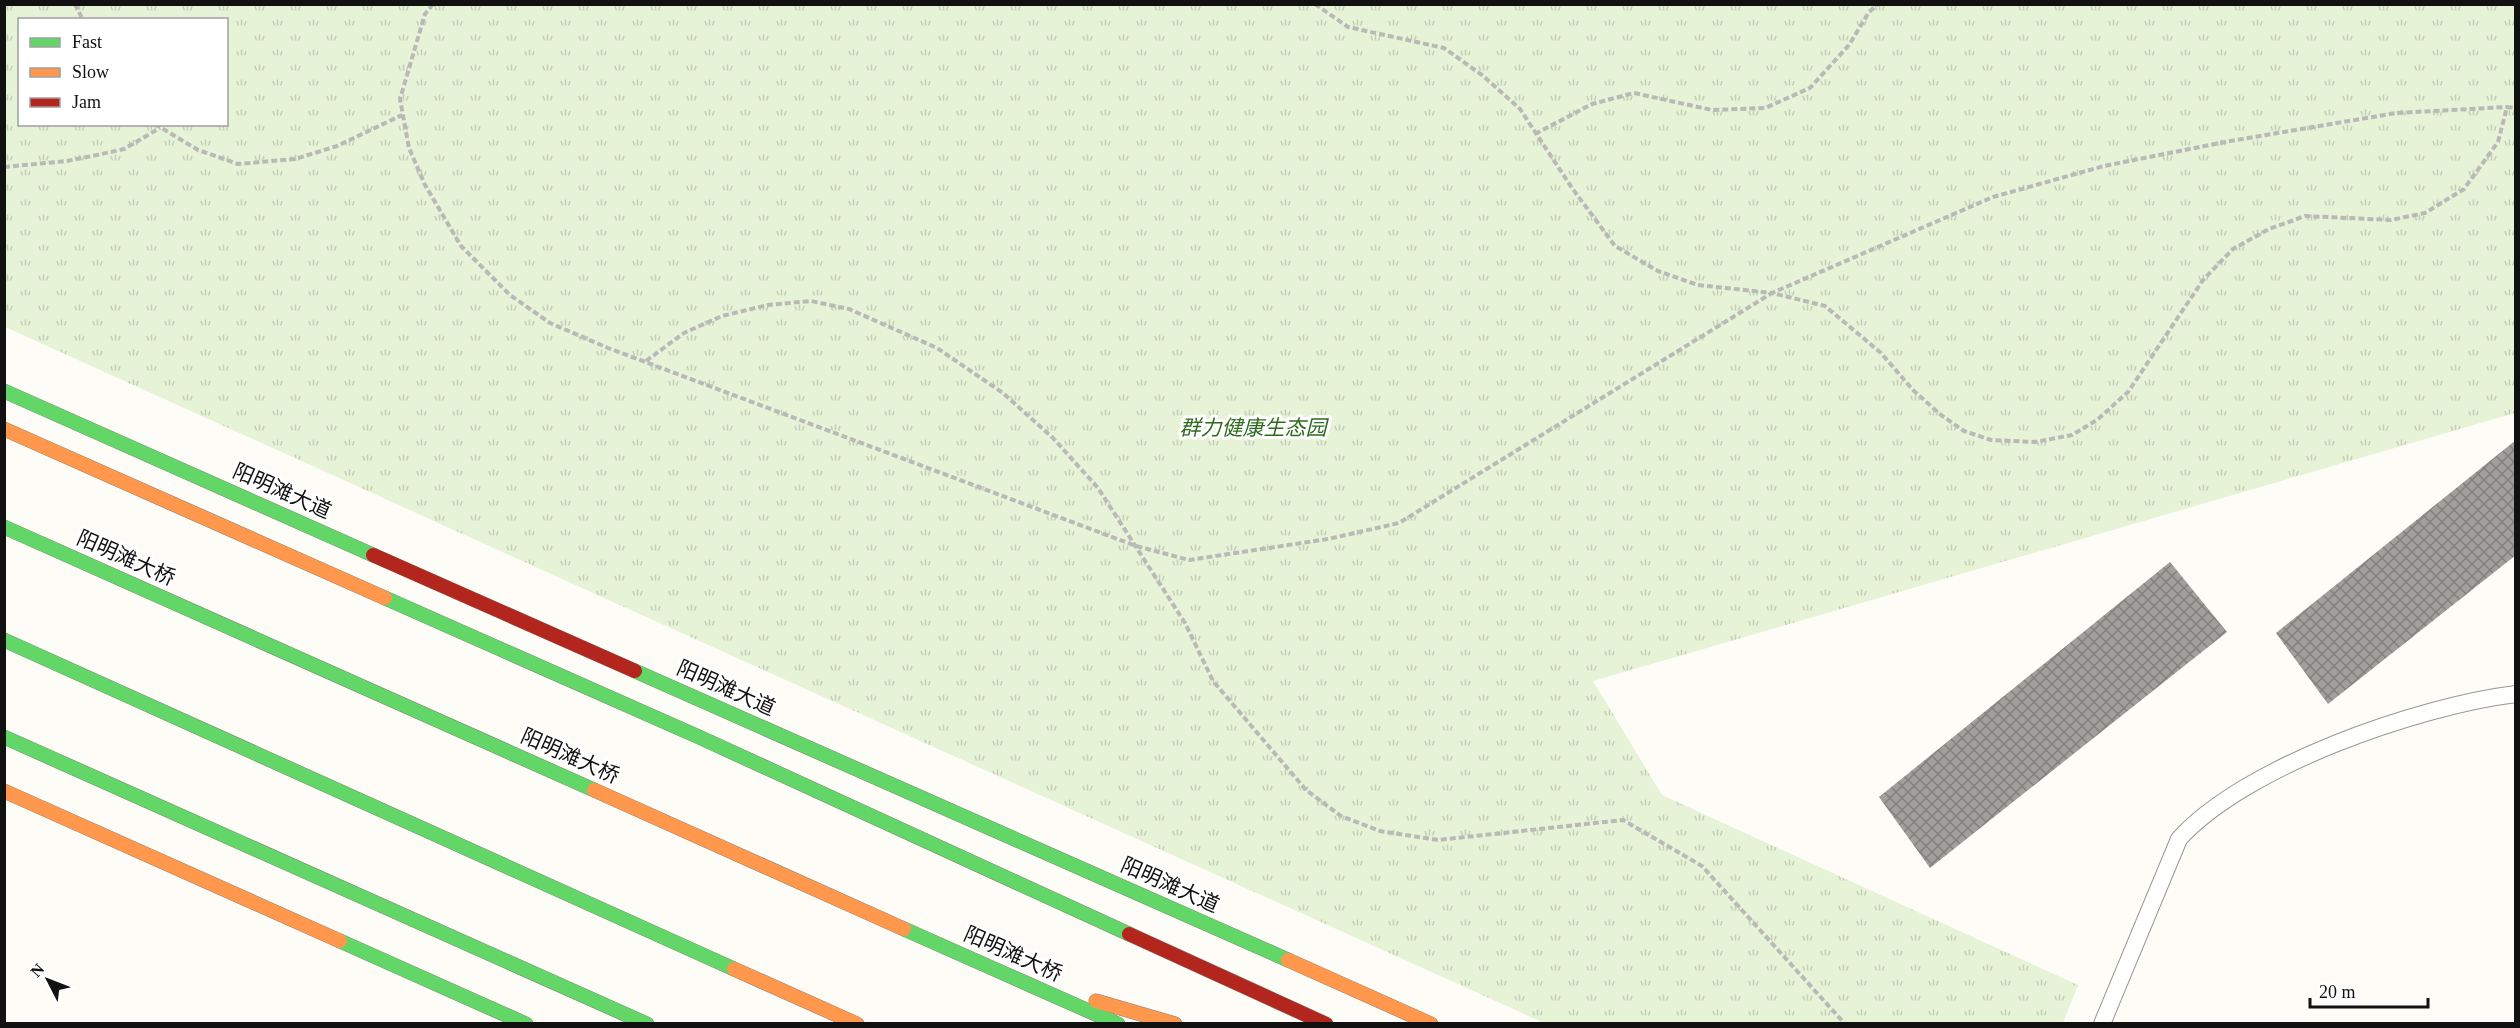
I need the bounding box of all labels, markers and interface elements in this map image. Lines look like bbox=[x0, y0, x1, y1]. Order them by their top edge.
legend bbox=[18, 18, 228, 126]
text: Fast bbox=[72, 32, 102, 52]
text: Slow bbox=[72, 62, 109, 82]
text: Jam bbox=[72, 92, 101, 112]
park label: 群力健康生态园 bbox=[1180, 416, 1329, 440]
street label: 阳明滩大道 bbox=[229, 459, 335, 523]
street label: 阳明滩大桥 bbox=[73, 526, 179, 590]
street label: 阳明滩大道 bbox=[673, 656, 779, 720]
street label: 阳明滩大桥 bbox=[517, 724, 623, 788]
street label: 阳明滩大道 bbox=[1117, 853, 1223, 917]
street label: 阳明滩大桥 bbox=[960, 922, 1066, 986]
north arrow bbox=[18, 950, 78, 1010]
text: N bbox=[27, 960, 48, 980]
scale bar bbox=[2310, 971, 2428, 1009]
text: 20 m bbox=[2319, 982, 2356, 1002]

